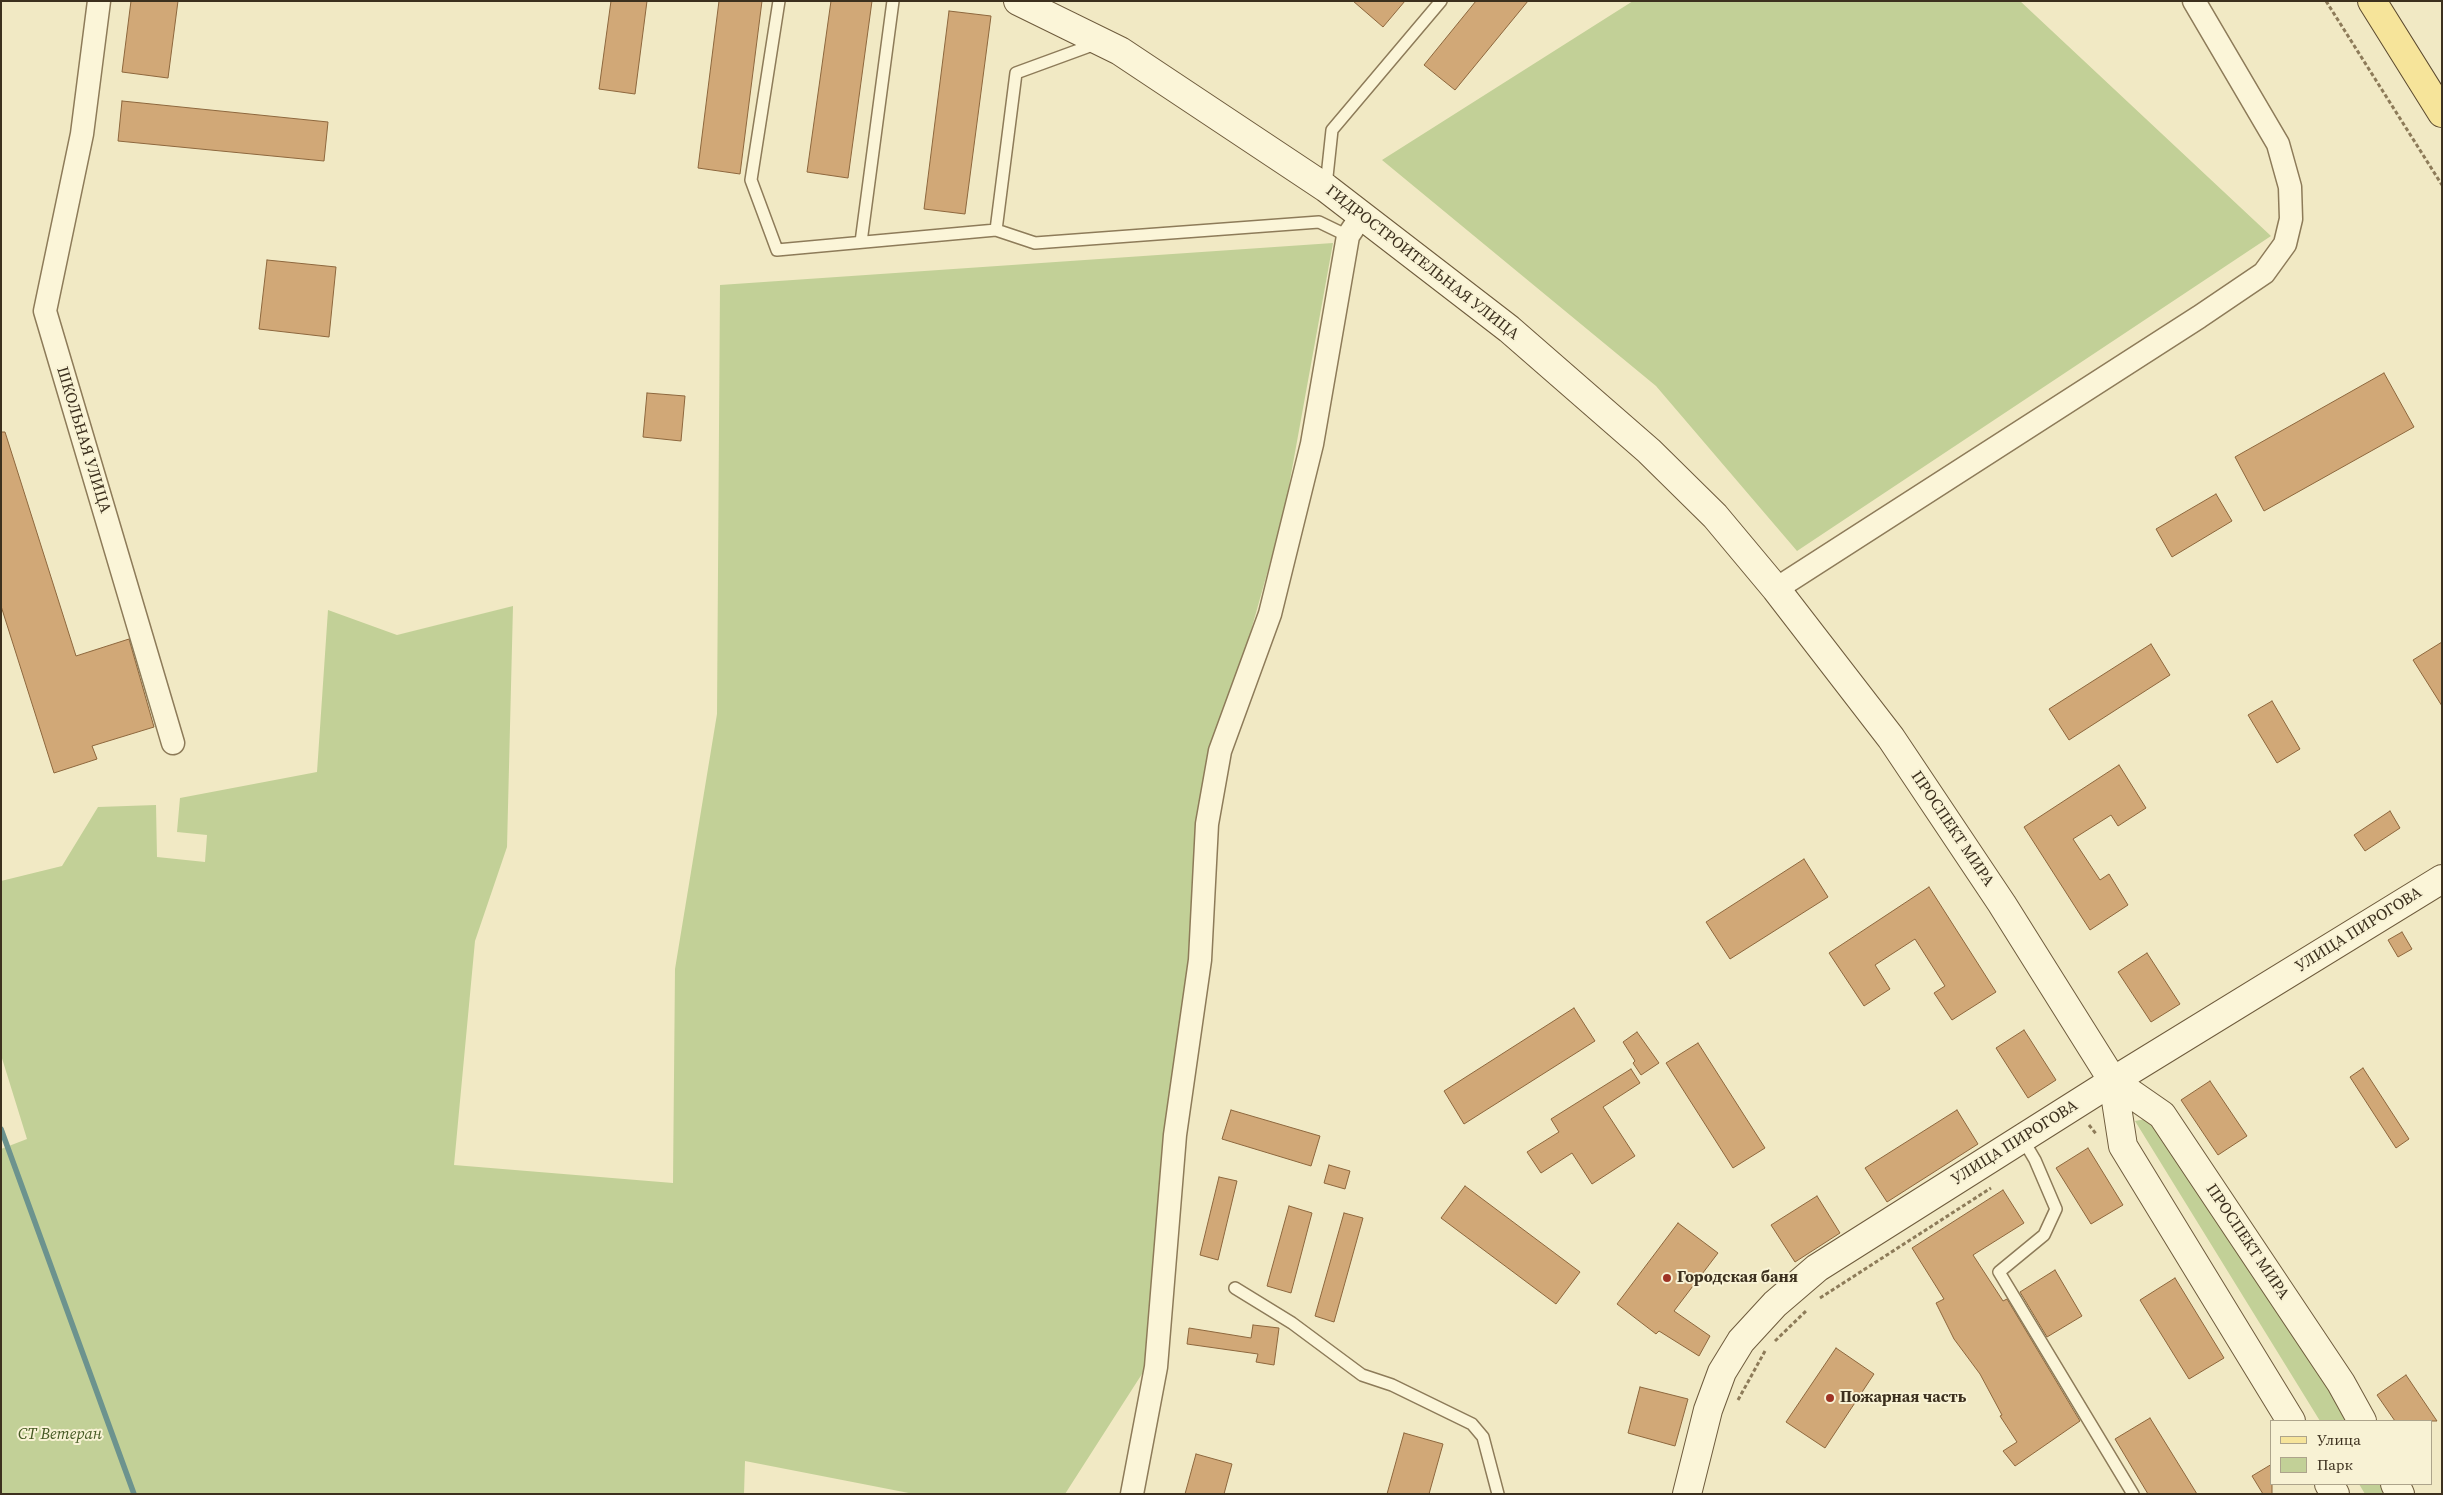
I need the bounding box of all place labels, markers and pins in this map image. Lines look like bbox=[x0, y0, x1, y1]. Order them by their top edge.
place label: Городская баня bbox=[1677, 1268, 1798, 1288]
marker: Городская баня bbox=[1661, 1272, 1673, 1284]
place label: Пожарная часть bbox=[1840, 1388, 1966, 1408]
marker: Пожарная часть bbox=[1824, 1392, 1836, 1404]

